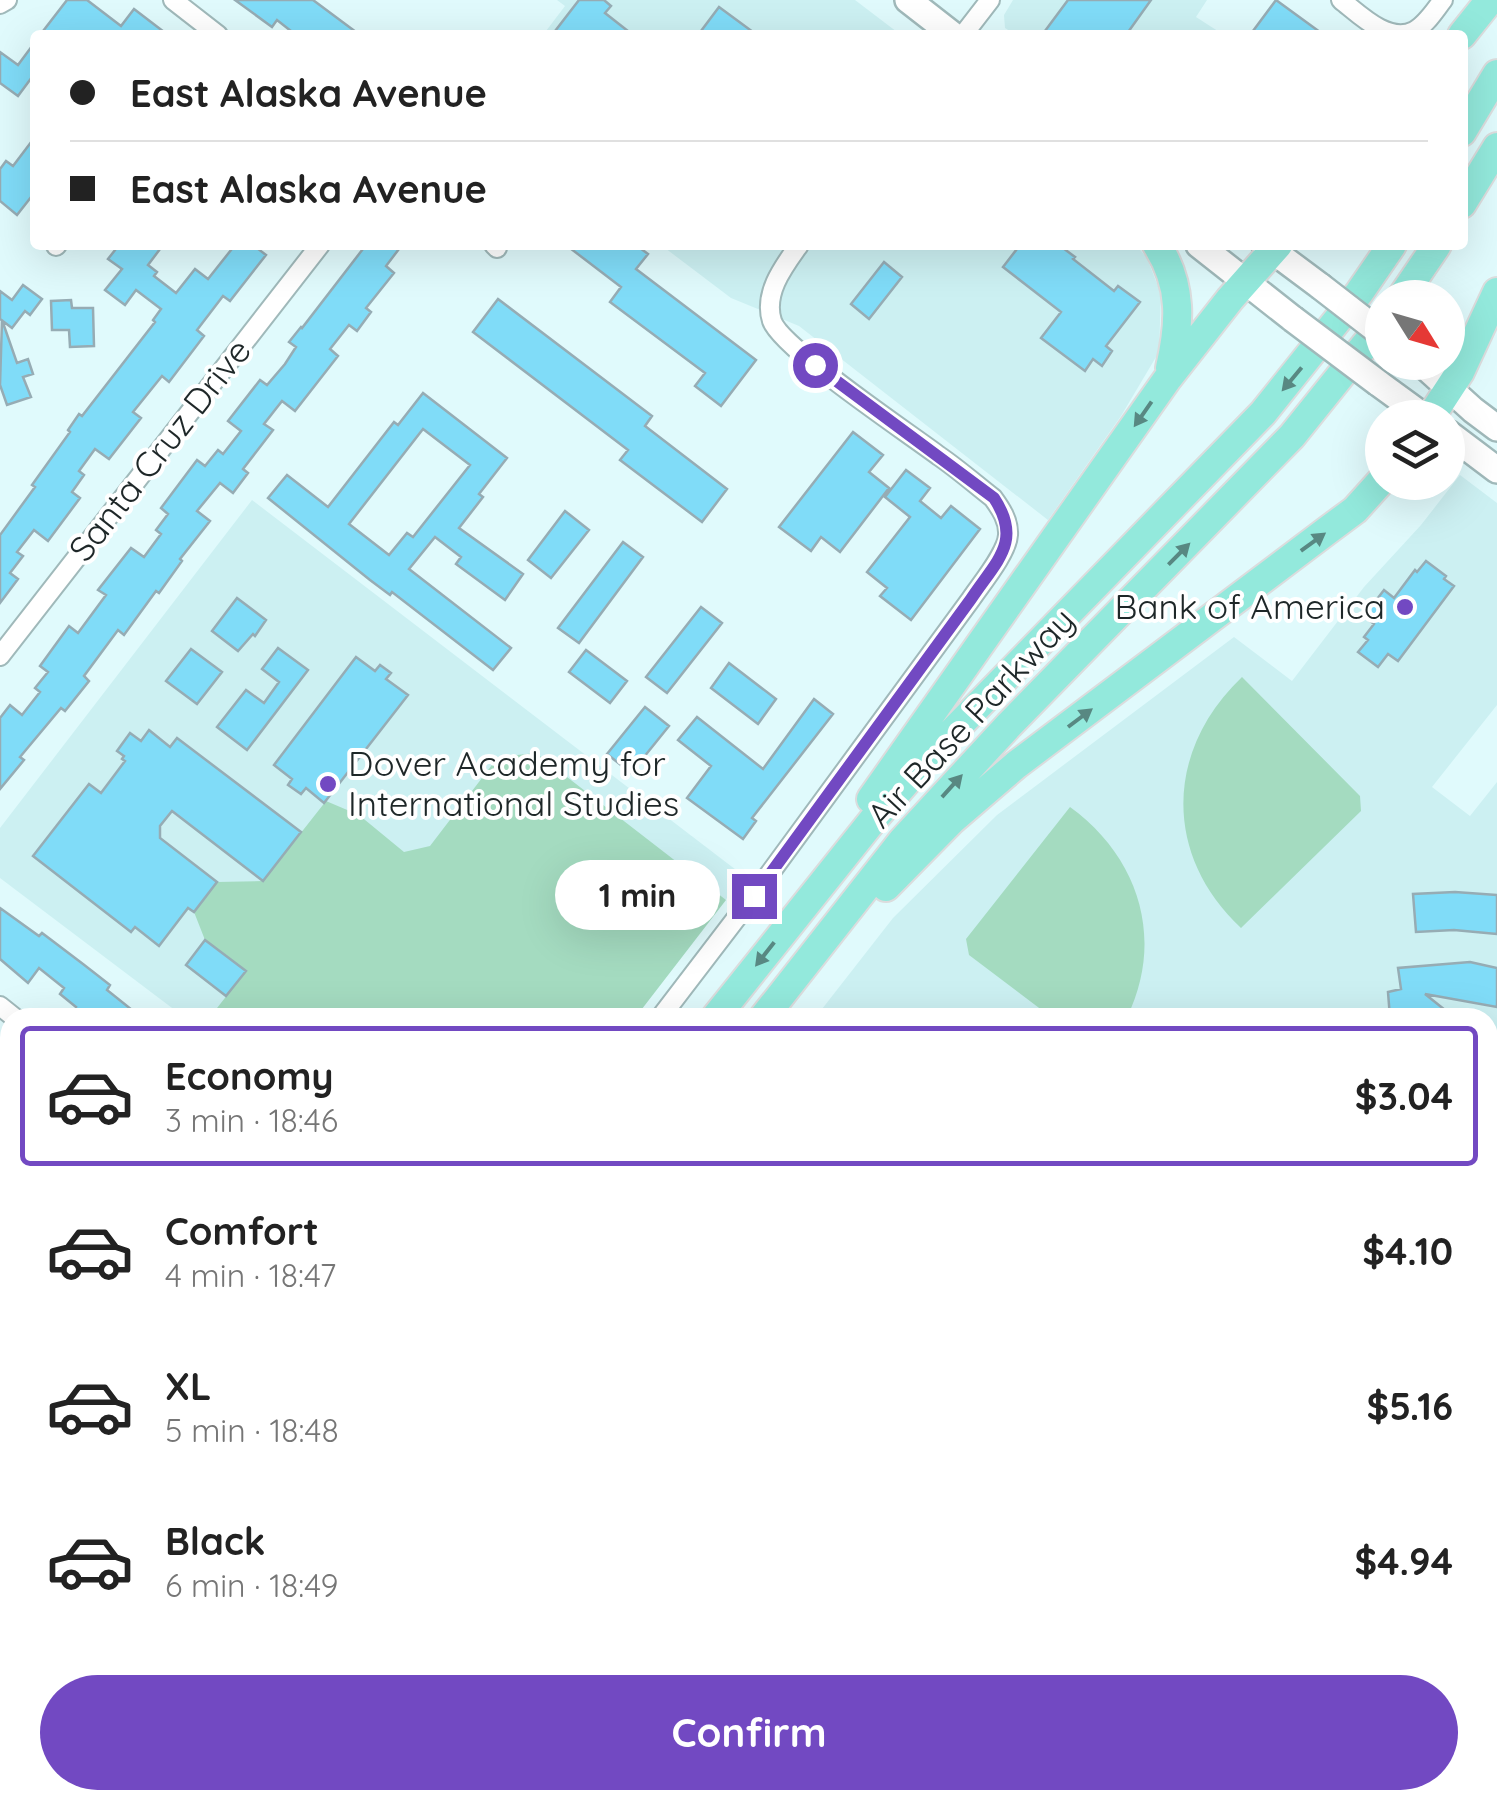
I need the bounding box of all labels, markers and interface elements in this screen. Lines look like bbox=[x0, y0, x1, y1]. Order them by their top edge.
text: East Alaska Avenue bbox=[130, 69, 487, 117]
text: East Alaska Avenue bbox=[130, 165, 487, 213]
north arrow bbox=[1365, 280, 1465, 380]
map controls bbox=[1365, 280, 1465, 500]
street label: Santa Cruz Drive bbox=[59, 329, 260, 570]
route start bbox=[793, 343, 838, 388]
one-way arrow bbox=[1281, 366, 1303, 391]
button: layers bbox=[1365, 400, 1465, 500]
one-way arrow bbox=[1133, 401, 1153, 427]
one-way arrow bbox=[1299, 533, 1326, 552]
one-way arrow bbox=[1166, 542, 1190, 566]
place label: Bank of America bbox=[1115, 584, 1385, 628]
marker: Bank of America bbox=[1394, 596, 1416, 618]
street label: Air Base Parkway bbox=[857, 598, 1083, 836]
one-way arrow bbox=[1067, 708, 1093, 728]
place label: Dover Academy for International Studies bbox=[348, 741, 679, 825]
marker: Dover Academy for International Studies bbox=[317, 773, 339, 795]
one-way arrow bbox=[940, 774, 963, 798]
callout: 1 min bbox=[554, 861, 719, 931]
route end bbox=[732, 874, 777, 919]
text: 1 min bbox=[599, 875, 676, 915]
one-way arrow bbox=[755, 940, 776, 966]
icon: car bbox=[45, 1051, 135, 1141]
text: Economy bbox=[165, 1052, 334, 1100]
text: $3.04 bbox=[1355, 1072, 1453, 1120]
text: 3 min · 18:46 bbox=[165, 1100, 338, 1140]
icon: car bbox=[45, 1206, 135, 1296]
text: Comfort bbox=[165, 1207, 319, 1255]
text: $4.10 bbox=[1362, 1227, 1453, 1275]
text: 4 min · 18:47 bbox=[165, 1255, 336, 1295]
icon: car bbox=[45, 1361, 135, 1451]
text: XL bbox=[165, 1362, 211, 1410]
text: $5.16 bbox=[1367, 1382, 1453, 1430]
text: 5 min · 18:48 bbox=[165, 1410, 339, 1450]
icon: car bbox=[45, 1516, 135, 1606]
text: Black bbox=[165, 1517, 265, 1565]
text: $4.94 bbox=[1355, 1537, 1453, 1585]
text: 6 min · 18:49 bbox=[165, 1565, 338, 1605]
button: Confirm bbox=[40, 1675, 1458, 1790]

